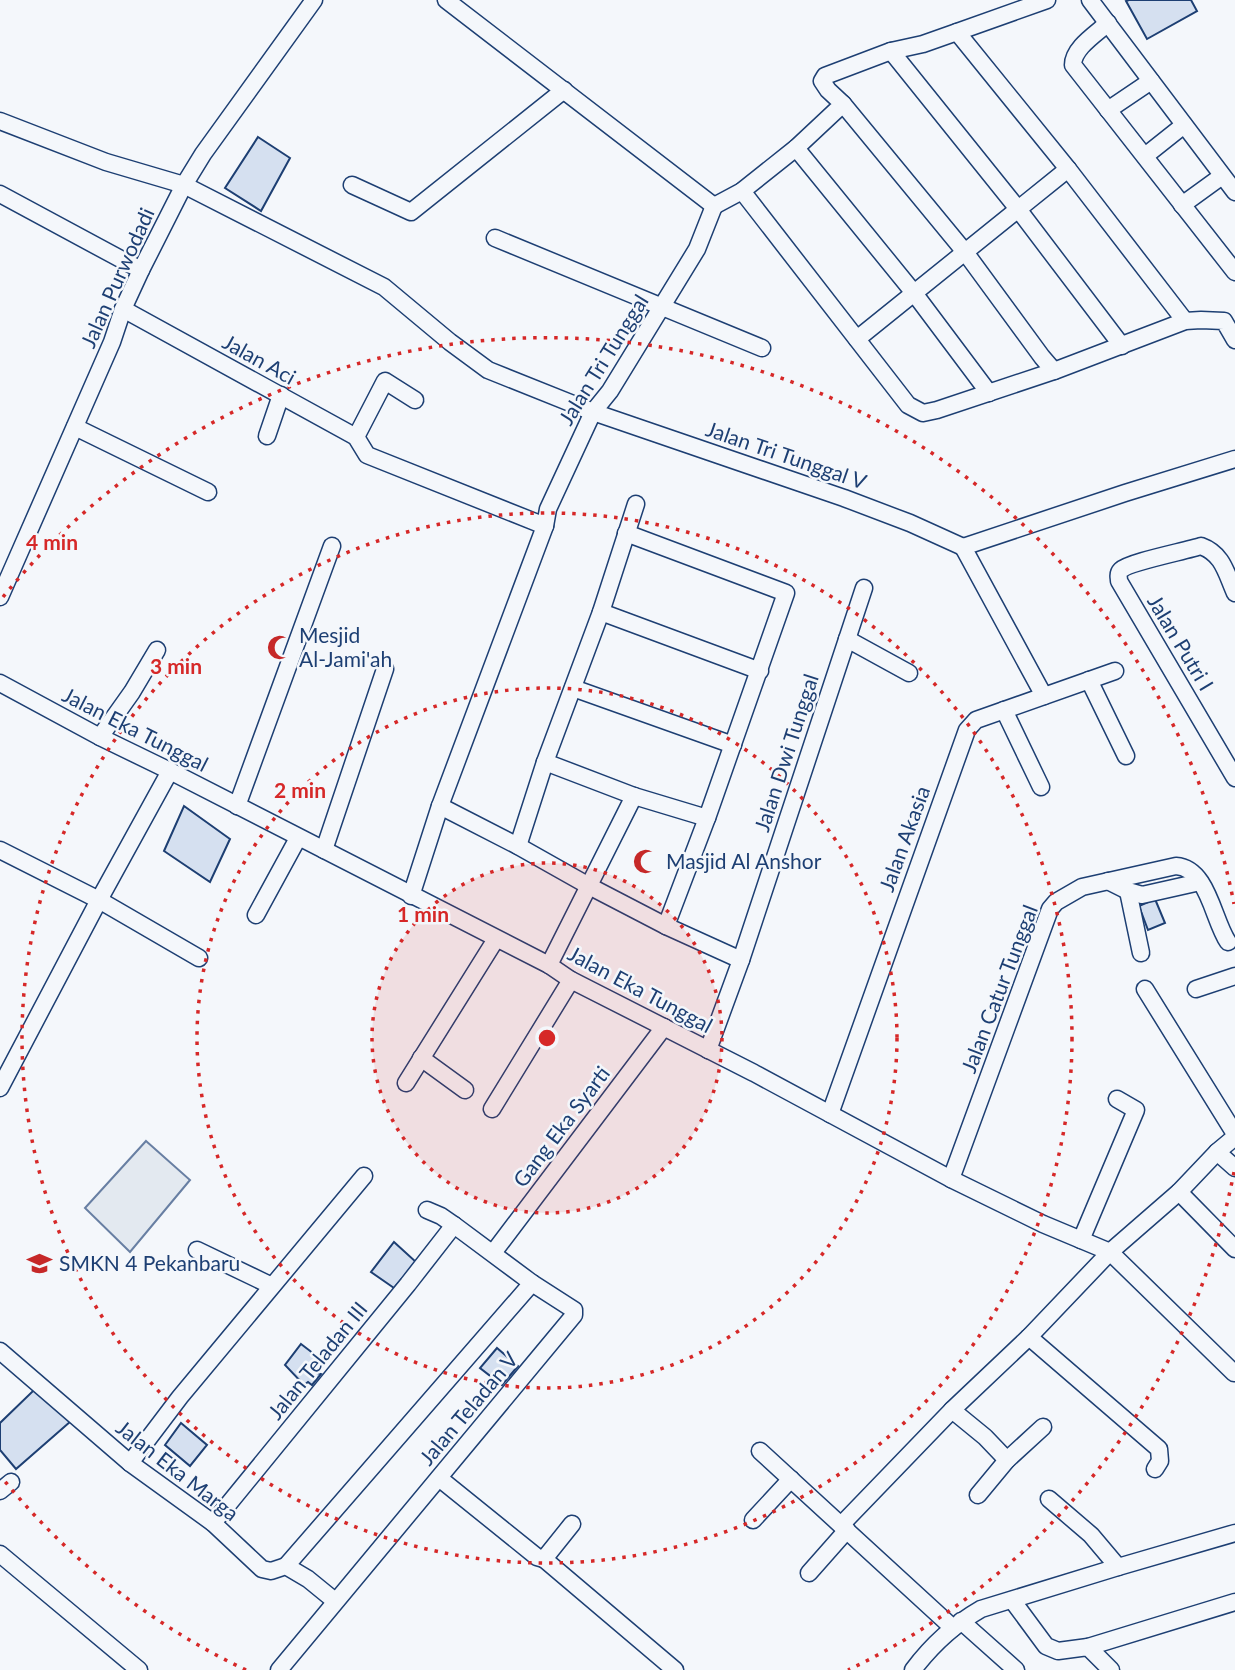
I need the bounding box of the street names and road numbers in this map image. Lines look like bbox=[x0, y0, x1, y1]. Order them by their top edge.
street label: Jalan Purwodadi bbox=[75, 204, 159, 351]
street label: Jalan Tri Tunggal bbox=[553, 289, 653, 429]
street label: Jalan Aci bbox=[219, 328, 301, 389]
street label: Jalan Tri Tunggal V bbox=[703, 415, 871, 494]
street label: Jalan Putri I bbox=[1143, 590, 1220, 695]
street label: Jalan Dwi Tunggal bbox=[748, 670, 823, 835]
street label: Jalan Eka Tunggal bbox=[59, 681, 213, 776]
street label: Jalan Akasia bbox=[873, 782, 934, 895]
street label: Jalan Catur Tunggal bbox=[955, 901, 1042, 1076]
street label: Jalan Eka Tunggal bbox=[564, 940, 717, 1037]
street label: Gang Eka Syarti bbox=[507, 1061, 614, 1191]
street label: Jalan Teladan III bbox=[262, 1296, 372, 1424]
street label: Jalan Teladan V bbox=[413, 1346, 523, 1470]
street label: Jalan Eka Marga bbox=[112, 1414, 244, 1525]

